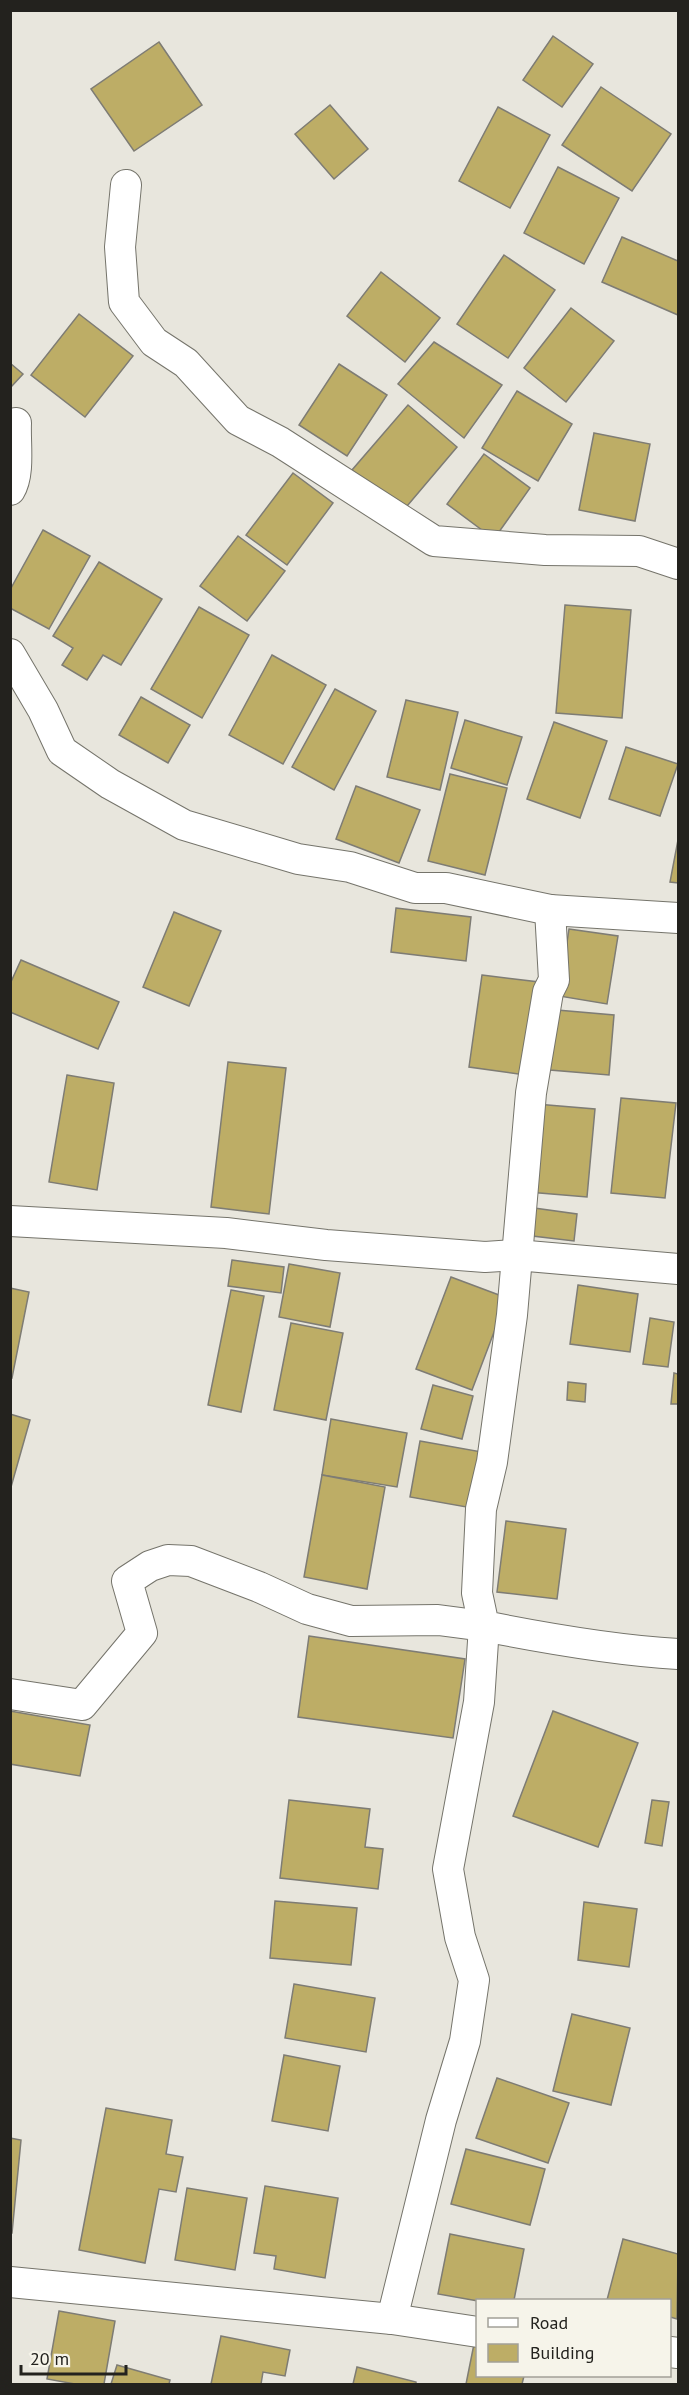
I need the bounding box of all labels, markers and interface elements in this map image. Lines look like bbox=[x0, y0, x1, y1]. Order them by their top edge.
legend bbox=[476, 2299, 671, 2377]
text: Road bbox=[530, 2311, 568, 2334]
scale bar bbox=[21, 2338, 126, 2376]
text: Building bbox=[530, 2341, 594, 2364]
text: 20 m bbox=[30, 2347, 69, 2370]

